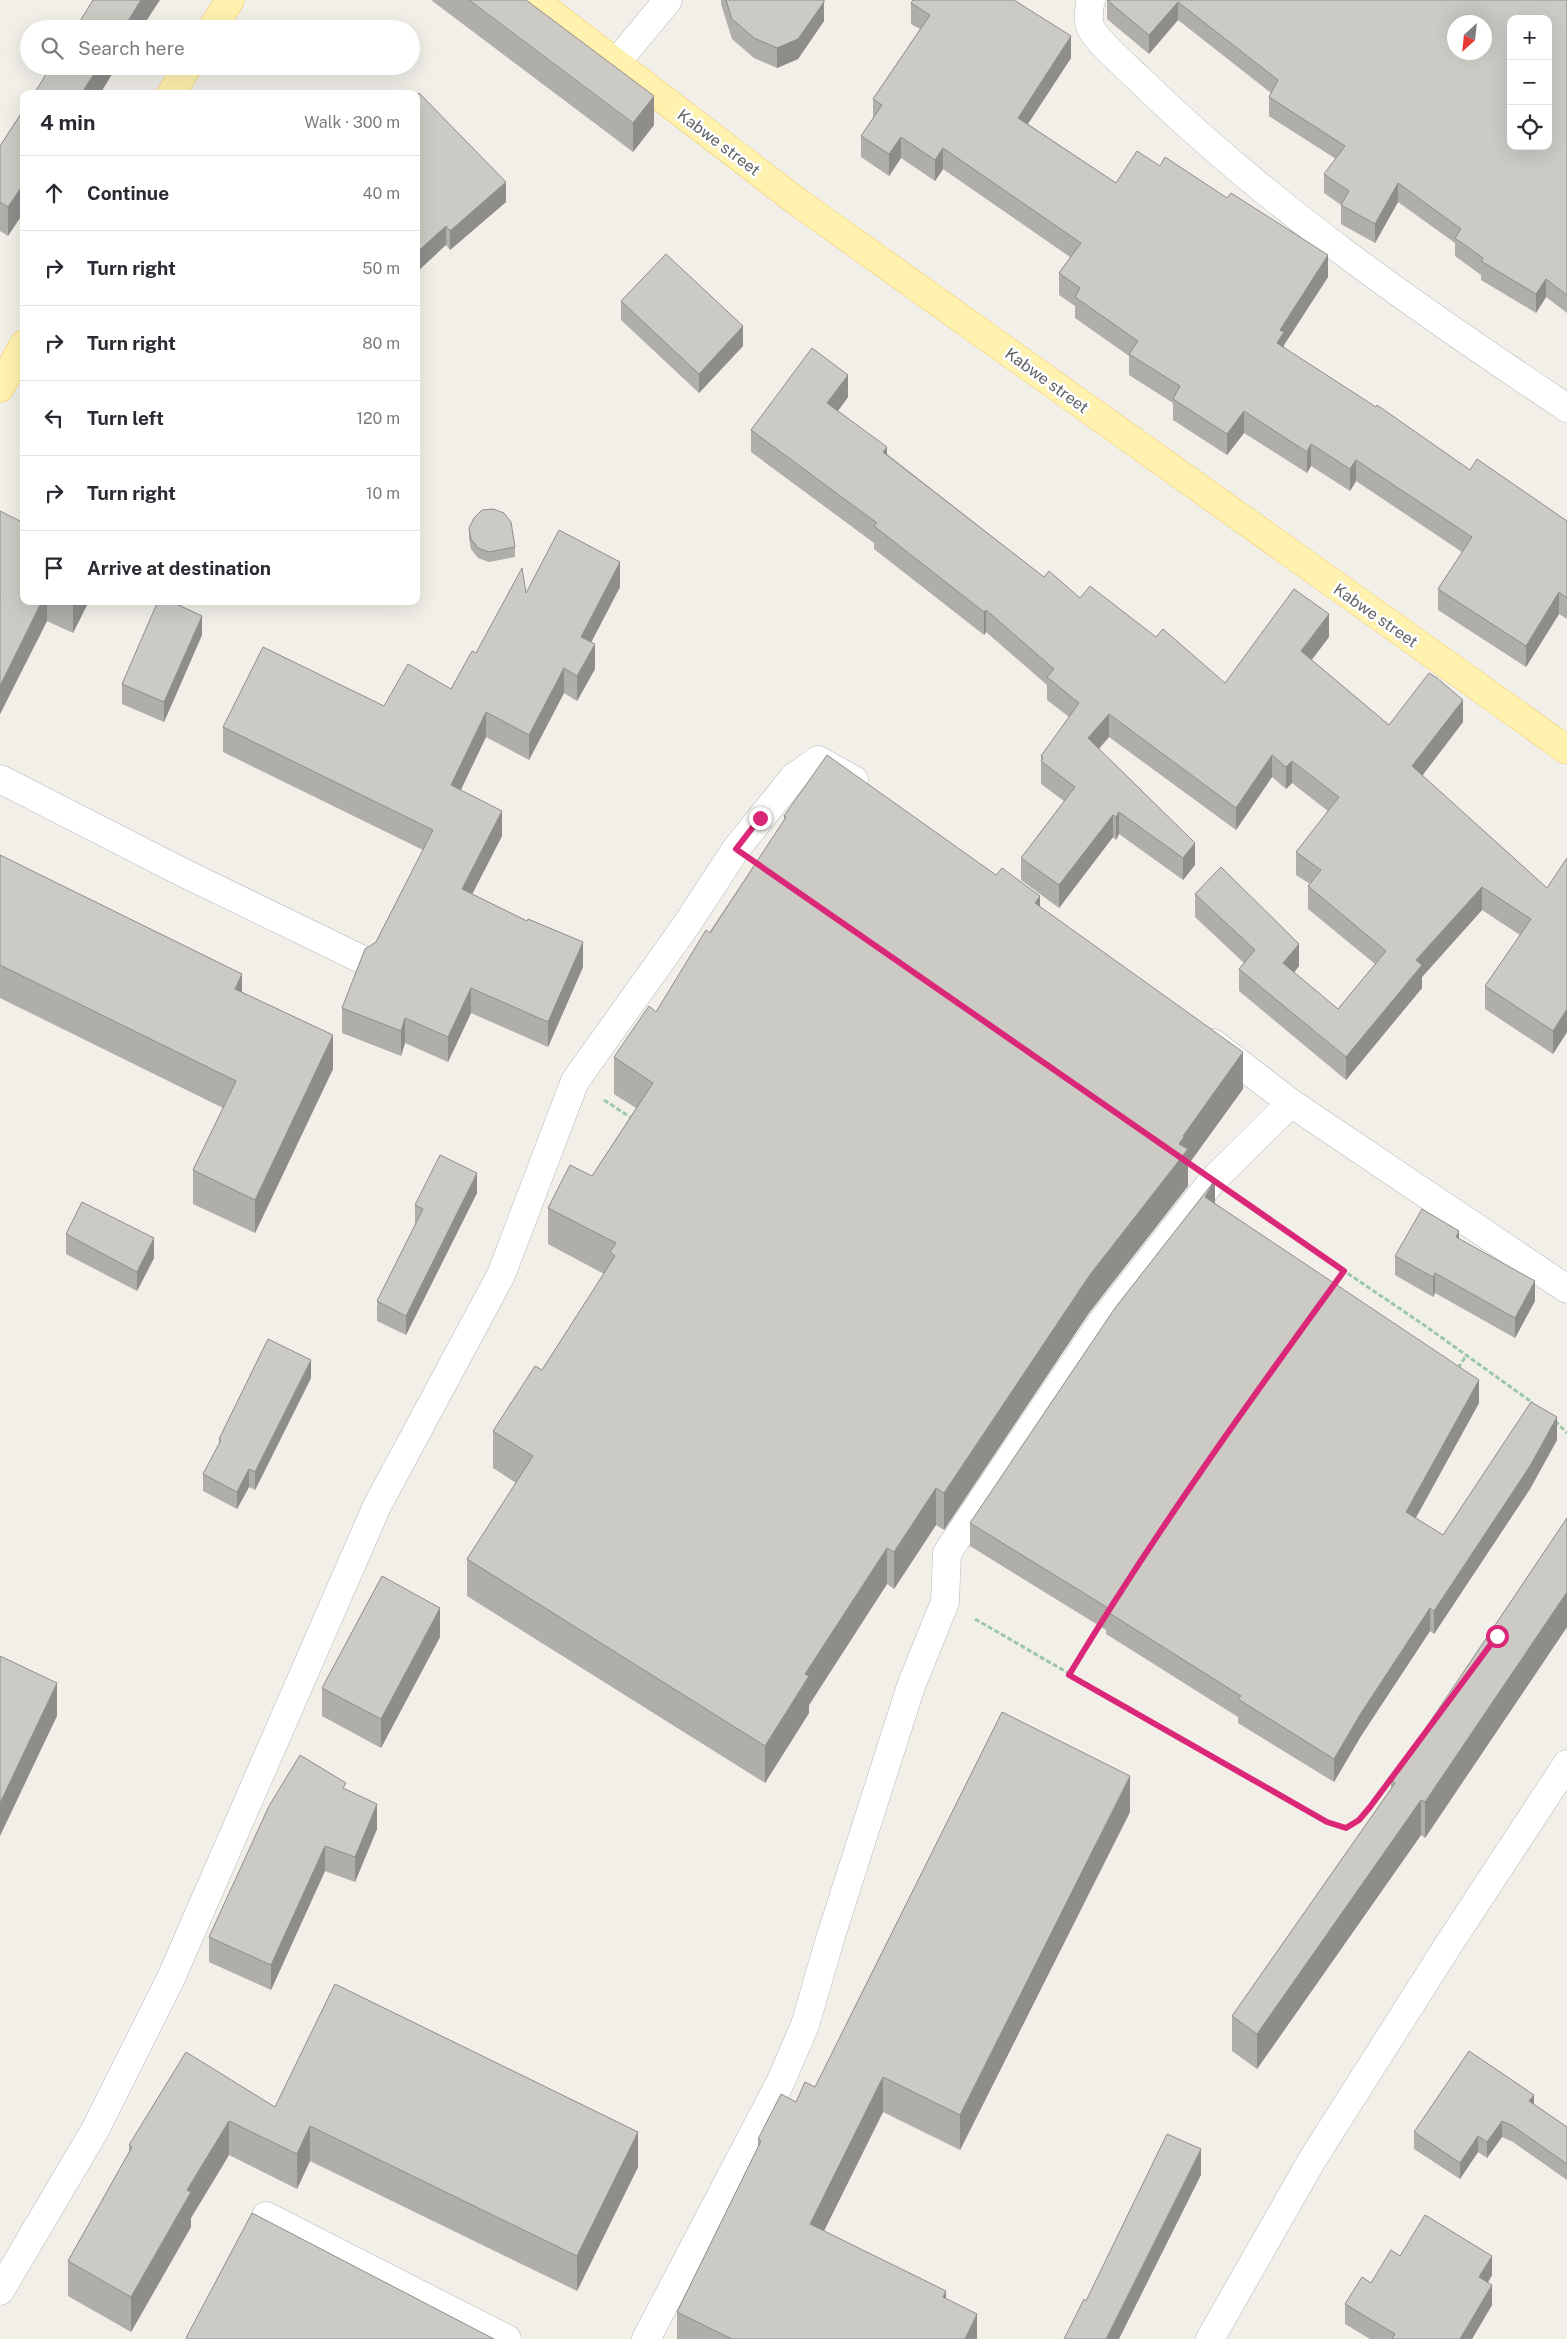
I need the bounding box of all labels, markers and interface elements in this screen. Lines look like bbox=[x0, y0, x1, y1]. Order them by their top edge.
north arrow bbox=[1447, 15, 1492, 60]
map controls bbox=[1507, 15, 1552, 150]
button: + bbox=[1507, 15, 1552, 60]
search box bbox=[20, 20, 420, 75]
icon: search bbox=[38, 34, 66, 62]
text: Search here bbox=[78, 37, 185, 59]
button: − bbox=[1507, 60, 1552, 105]
street label: Kabwe street bbox=[674, 105, 764, 180]
button: locate bbox=[1507, 105, 1552, 150]
text: 4 min bbox=[40, 110, 95, 135]
text: Walk · 300 m bbox=[304, 113, 400, 132]
icon: ahead bbox=[40, 179, 68, 207]
text: Continue bbox=[87, 182, 169, 204]
text: 40 m bbox=[362, 184, 400, 203]
icon: right bbox=[40, 254, 68, 282]
text: Turn right bbox=[87, 257, 176, 279]
text: 50 m bbox=[362, 259, 400, 278]
icon: right bbox=[40, 329, 68, 357]
text: Turn right bbox=[87, 332, 176, 354]
text: 80 m bbox=[362, 334, 400, 353]
street label: Kabwe street bbox=[1001, 344, 1092, 417]
icon: left bbox=[40, 404, 68, 432]
text: Turn left bbox=[87, 407, 164, 429]
text: 120 m bbox=[356, 409, 400, 428]
icon: right bbox=[40, 479, 68, 507]
text: Turn right bbox=[87, 482, 176, 504]
text: 10 m bbox=[366, 484, 400, 503]
icon: arrive bbox=[40, 554, 68, 582]
text: Arrive at destination bbox=[87, 557, 271, 579]
street label: Kabwe street bbox=[1330, 579, 1421, 651]
route end bbox=[749, 807, 772, 830]
route start bbox=[1486, 1625, 1509, 1648]

